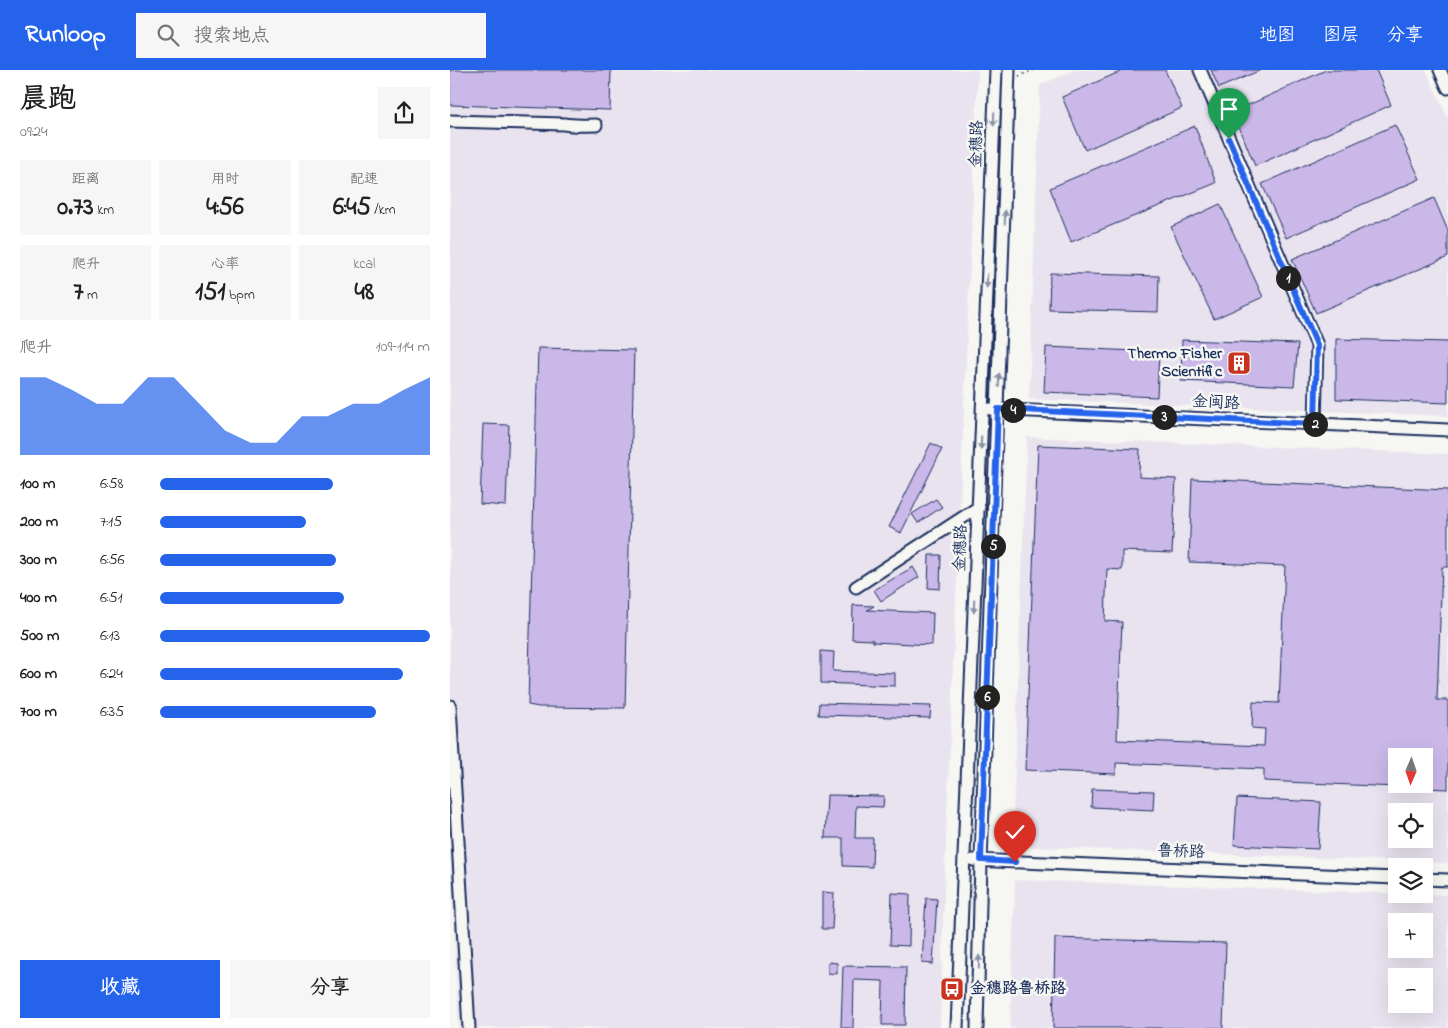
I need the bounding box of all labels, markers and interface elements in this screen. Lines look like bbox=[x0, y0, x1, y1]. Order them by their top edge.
search box bbox=[136, 13, 486, 58]
text: Runloop bbox=[25, 18, 106, 53]
icon: search bbox=[154, 21, 182, 49]
text: 搜索地点 bbox=[194, 23, 270, 50]
text: 地图 bbox=[1259, 23, 1295, 49]
text: 图层 bbox=[1323, 23, 1359, 49]
text: 分享 bbox=[1387, 23, 1423, 49]
text: 晨跑 bbox=[20, 80, 76, 121]
button: share bbox=[378, 87, 430, 139]
pin bbox=[1208, 88, 1250, 139]
icon: arrive bbox=[1215, 95, 1243, 123]
one-way arrow bbox=[990, 111, 998, 127]
text: 09:24 bbox=[20, 120, 48, 144]
street label: 金穗路 bbox=[964, 120, 990, 168]
text: 距离 bbox=[72, 169, 100, 190]
text: 用时 bbox=[211, 169, 239, 190]
text: 配速 bbox=[350, 169, 378, 190]
text: 0.73 bbox=[57, 190, 94, 226]
text: 4:56 bbox=[206, 190, 244, 226]
text: 6:45 bbox=[333, 190, 371, 226]
text: km bbox=[94, 200, 114, 221]
text: /km bbox=[371, 200, 396, 221]
one-way arrow bbox=[1001, 209, 1009, 225]
text: 爬升 bbox=[72, 254, 100, 275]
text: 心率 bbox=[211, 254, 239, 275]
text: kcal bbox=[353, 254, 375, 275]
pin: 1 bbox=[1276, 266, 1300, 290]
text: 1 bbox=[1286, 268, 1291, 289]
one-way arrow bbox=[983, 273, 991, 289]
text: 7 bbox=[73, 275, 84, 311]
text: 151 bbox=[195, 275, 225, 311]
text: 48 bbox=[354, 275, 374, 311]
text: m bbox=[84, 285, 98, 306]
text: bpm bbox=[225, 285, 255, 306]
text: 109–114 m bbox=[375, 335, 430, 359]
text: 爬升 bbox=[20, 336, 52, 360]
place label: Thermo Fisher Scientific bbox=[1127, 342, 1223, 384]
building icon: Thermo Fisher Scientific bbox=[1226, 350, 1252, 376]
one-way arrow bbox=[995, 371, 1003, 387]
street label: 金闽路 bbox=[1191, 390, 1241, 416]
pin: 4 bbox=[1000, 398, 1026, 422]
text: 4 bbox=[1011, 400, 1016, 421]
pin: 3 bbox=[1152, 404, 1176, 430]
text: 3 bbox=[1162, 407, 1167, 428]
pin: 2 bbox=[1302, 412, 1328, 436]
text: 2 bbox=[1312, 414, 1319, 435]
one-way arrow bbox=[977, 436, 985, 452]
text: 100 m bbox=[20, 472, 55, 496]
text: 6:58 bbox=[100, 472, 124, 496]
text: 200 m bbox=[20, 510, 58, 534]
text: 7:15 bbox=[100, 510, 122, 534]
street label: 金穗路 bbox=[948, 524, 974, 572]
pin: 5 bbox=[980, 534, 1006, 558]
text: 5 bbox=[989, 536, 998, 557]
text: 300 m bbox=[20, 548, 57, 572]
text: 6:56 bbox=[100, 548, 125, 572]
text: 400 m bbox=[20, 586, 57, 610]
text: 6:51 bbox=[100, 586, 123, 610]
one-way arrow bbox=[970, 598, 978, 614]
text: 500 m bbox=[20, 624, 59, 648]
text: 6:13 bbox=[100, 624, 120, 648]
text: 600 m bbox=[20, 662, 57, 686]
text: 6:24 bbox=[100, 662, 123, 686]
pin: 6 bbox=[974, 684, 1000, 710]
text: 6 bbox=[984, 687, 991, 708]
text: 700 m bbox=[20, 700, 57, 724]
text: 6:35 bbox=[100, 700, 124, 724]
north arrow bbox=[1388, 748, 1432, 792]
map controls bbox=[1388, 748, 1433, 1013]
button: locate bbox=[1388, 803, 1433, 848]
pin bbox=[994, 811, 1036, 862]
icon: check bbox=[1001, 818, 1029, 846]
street label: 鲁桥路 bbox=[1157, 839, 1205, 865]
button: layers bbox=[1388, 858, 1433, 903]
button: + bbox=[1388, 913, 1433, 958]
one-way arrow bbox=[975, 954, 983, 970]
button: 收藏 bbox=[20, 960, 220, 1018]
button: 分享 bbox=[230, 960, 430, 1018]
button: − bbox=[1388, 968, 1433, 1013]
bus stop icon: 金穗路鲁桥路 bbox=[939, 976, 965, 1002]
place label: 金穗路鲁桥路 bbox=[970, 977, 1066, 1001]

